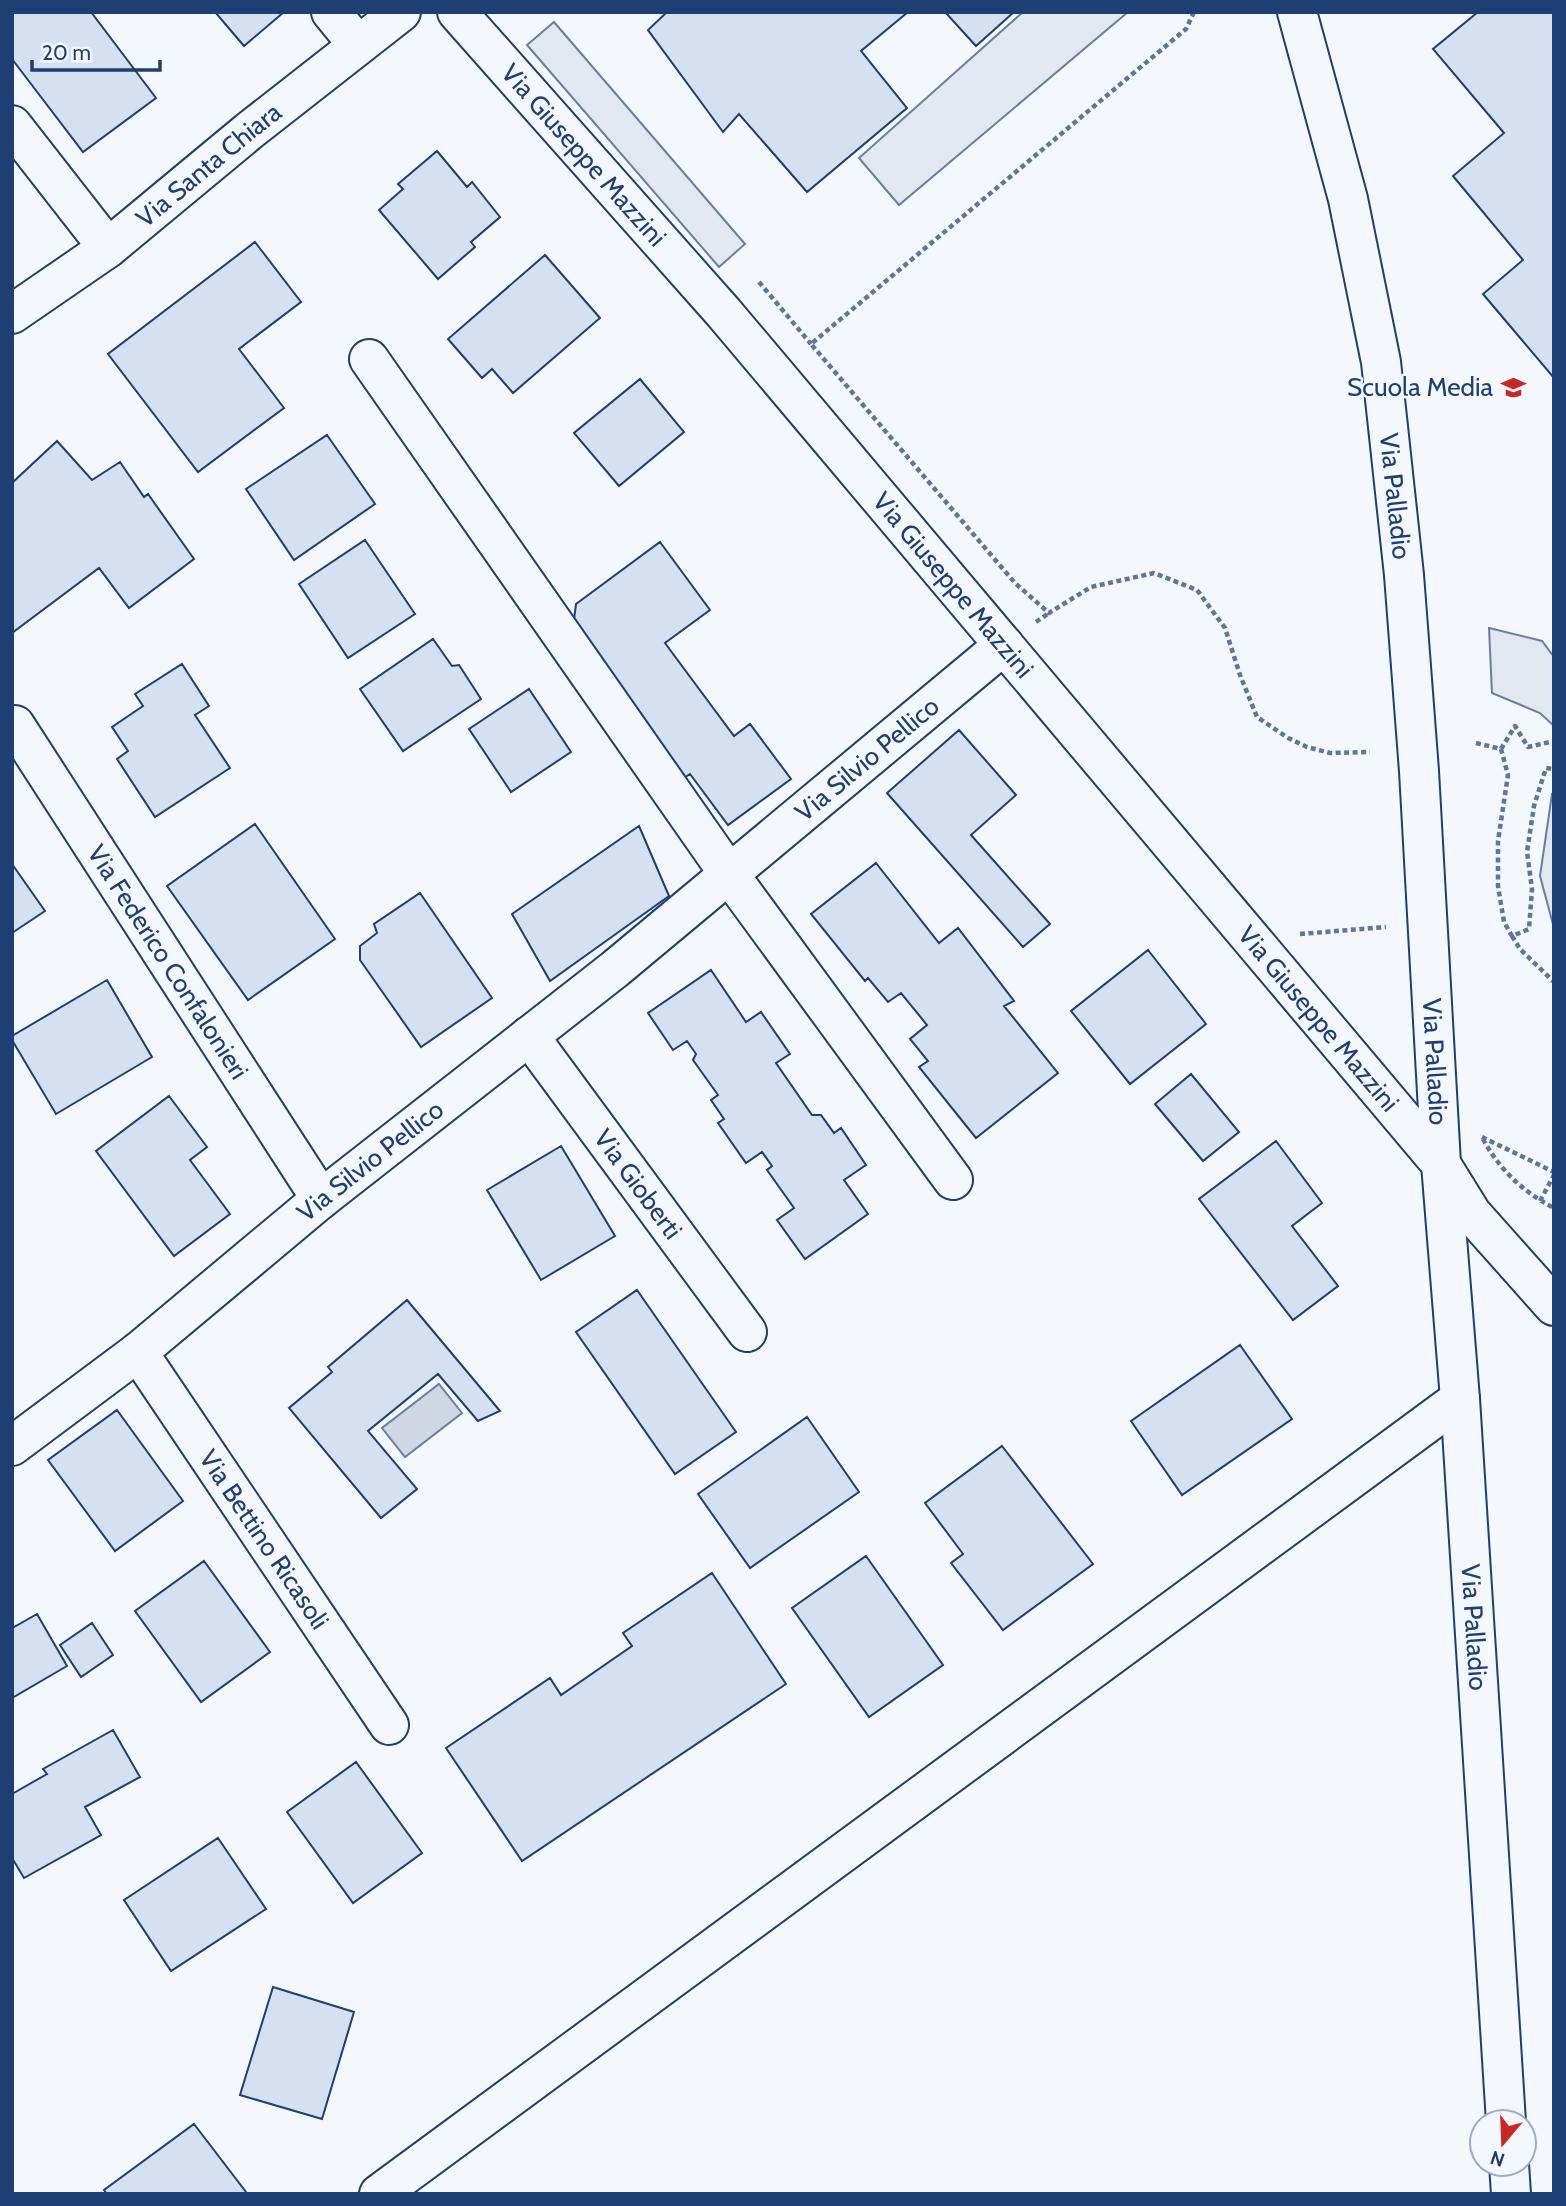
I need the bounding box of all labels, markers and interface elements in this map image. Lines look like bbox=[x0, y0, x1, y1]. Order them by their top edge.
scale bar bbox=[32, 28, 159, 72]
text: 20 m bbox=[42, 40, 91, 65]
street label: Via Giuseppe Mazzini bbox=[494, 57, 673, 253]
street label: Via Santa Chiara bbox=[129, 96, 288, 234]
place label: Scuola Media bbox=[1347, 371, 1494, 403]
school or university icon: Scuola Media bbox=[1499, 373, 1527, 401]
street label: Via Palladio bbox=[1373, 431, 1418, 561]
street label: Via Giuseppe Mazzini bbox=[866, 486, 1040, 684]
street label: Via Silvio Pellico bbox=[789, 690, 945, 828]
street label: Via Federico Confalonieri bbox=[81, 839, 255, 1085]
street label: Via Giuseppe Mazzini bbox=[1231, 919, 1406, 1118]
street label: Via Palladio bbox=[1416, 997, 1455, 1126]
street label: Via Silvio Pellico bbox=[290, 1093, 450, 1228]
street label: Via Gioberti bbox=[587, 1123, 689, 1245]
street label: Via Bettino Ricasoli bbox=[192, 1444, 336, 1635]
street label: Via Palladio bbox=[1455, 1563, 1495, 1692]
north arrow bbox=[1468, 2108, 1538, 2178]
text: N bbox=[1488, 2146, 1508, 2172]

